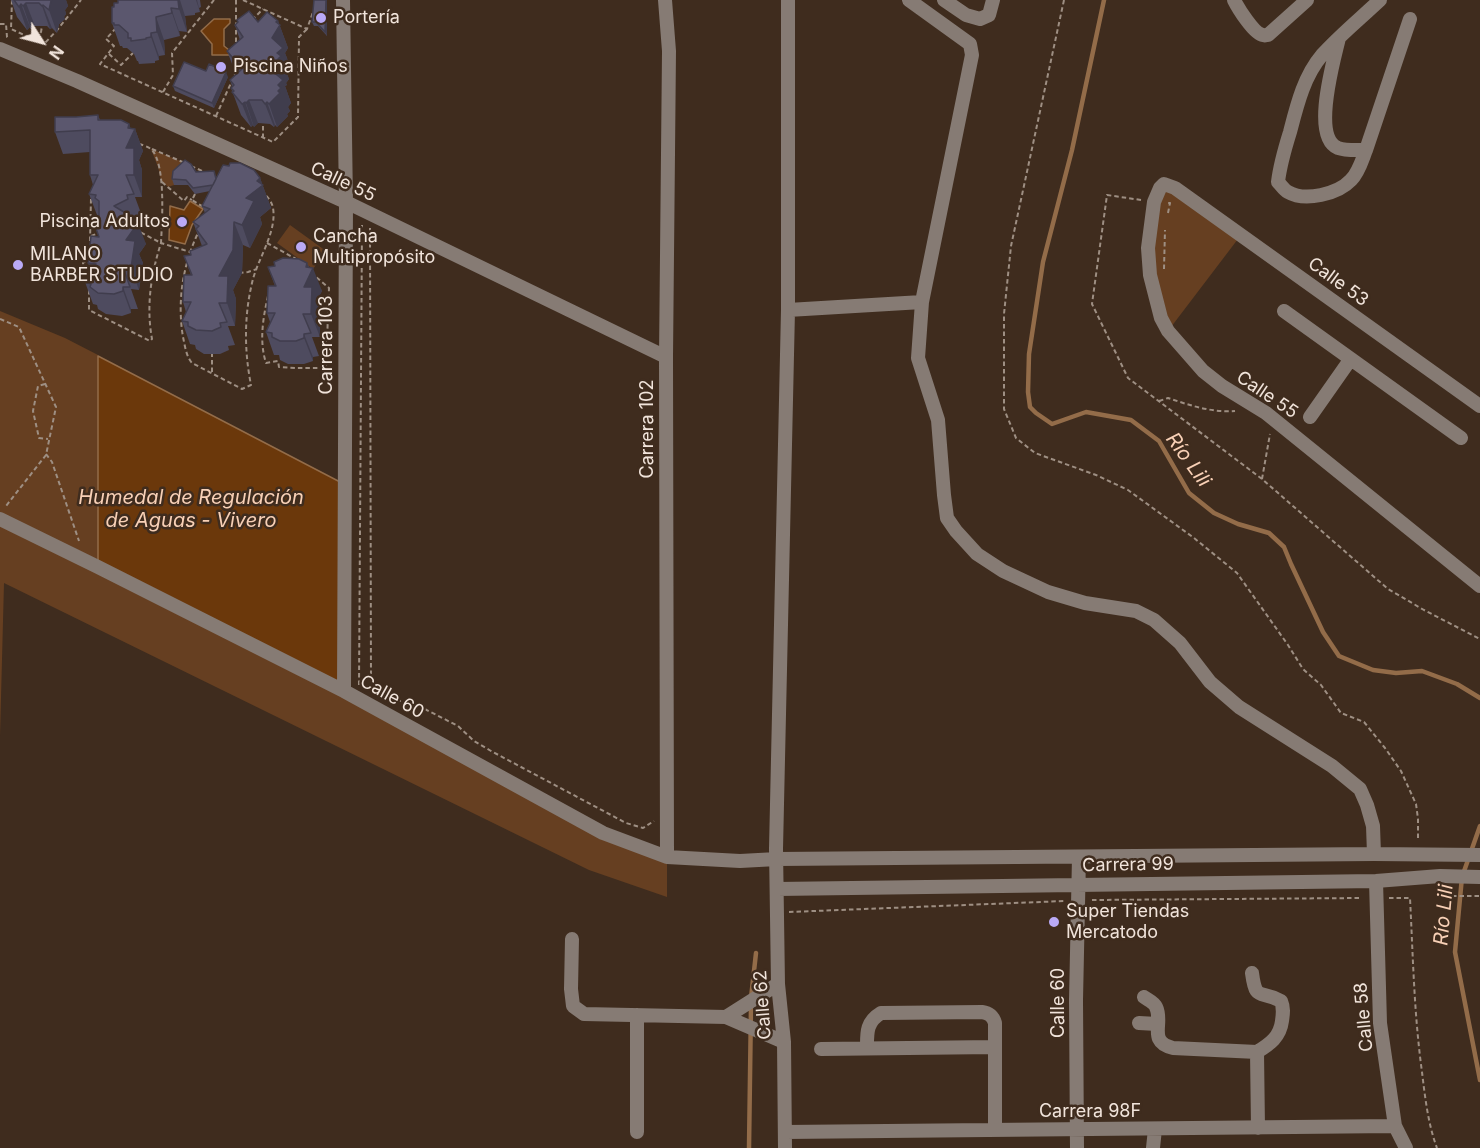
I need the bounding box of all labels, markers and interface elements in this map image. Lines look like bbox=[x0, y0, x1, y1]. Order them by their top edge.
place label: Portería bbox=[333, 7, 400, 29]
marker: Portería bbox=[314, 11, 328, 25]
north arrow bbox=[12, 12, 72, 72]
text: N bbox=[45, 42, 68, 63]
place label: Piscina Niños bbox=[233, 56, 348, 78]
marker: Piscina Niños bbox=[214, 60, 228, 74]
street label: Calle 55 bbox=[307, 158, 379, 206]
place label: Piscina Adultos bbox=[39, 211, 170, 233]
marker: Piscina Adultos bbox=[175, 215, 189, 229]
place label: Cancha Multipropósito bbox=[313, 226, 435, 268]
marker: Cancha Multipropósito bbox=[294, 240, 308, 254]
place label: MILANO BARBER STUDIO bbox=[30, 244, 173, 286]
street label: Calle 53 bbox=[1304, 253, 1372, 311]
marker: MILANO BARBER STUDIO bbox=[11, 258, 25, 272]
street label: Carrera 103 bbox=[316, 295, 338, 395]
street label: Calle 55 bbox=[1232, 367, 1302, 423]
street label: Carrera 102 bbox=[637, 380, 659, 478]
water label: Río Lili bbox=[1160, 428, 1216, 492]
water label: Humedal de Regulación de Aguas - Vivero bbox=[78, 486, 304, 533]
street label: Calle 60 bbox=[356, 671, 428, 723]
street label: Carrera 99 bbox=[1082, 853, 1174, 877]
water label: Río Lili bbox=[1429, 883, 1459, 947]
place label: Super Tiendas Mercatodo bbox=[1066, 901, 1189, 944]
marker: Super Tiendas Mercatodo bbox=[1047, 915, 1061, 929]
street label: Calle 60 bbox=[1048, 968, 1070, 1038]
street label: Calle 62 bbox=[750, 969, 776, 1041]
street label: Calle 58 bbox=[1350, 981, 1378, 1053]
street label: Carrera 98F bbox=[1039, 1101, 1141, 1123]

